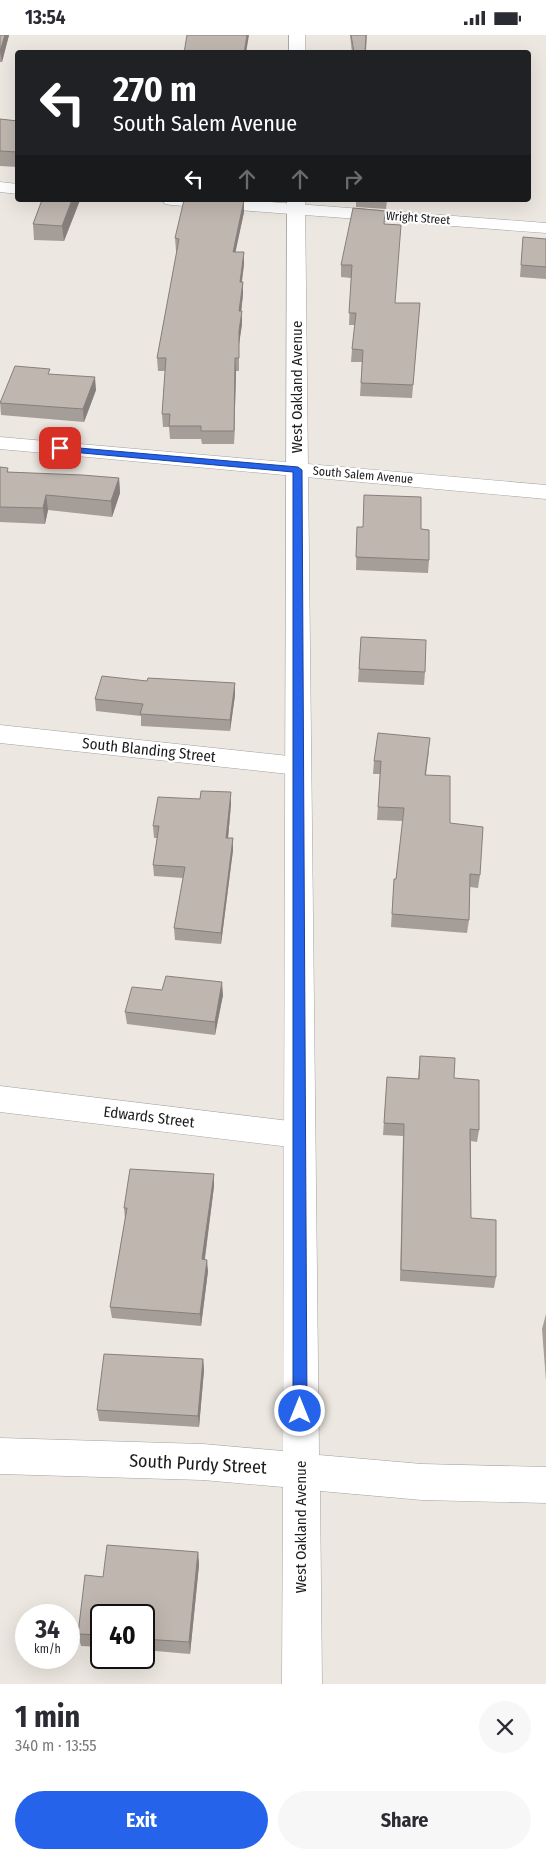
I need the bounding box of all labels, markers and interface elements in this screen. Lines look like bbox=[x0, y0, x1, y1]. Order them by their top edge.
text: 13:54 bbox=[25, 6, 66, 29]
text: 270 m bbox=[113, 68, 197, 110]
icon: left bbox=[30, 70, 95, 135]
text: South Salem Avenue bbox=[113, 110, 297, 137]
icon: left bbox=[180, 165, 208, 193]
icon: ahead bbox=[233, 165, 261, 193]
icon: ahead bbox=[286, 165, 314, 193]
icon: right bbox=[339, 165, 367, 193]
street label: Wright Street bbox=[385, 209, 451, 227]
street label: West Oakland Avenue bbox=[288, 321, 306, 453]
pin bbox=[39, 427, 81, 469]
icon: arrive bbox=[46, 434, 74, 462]
street label: South Salem Avenue bbox=[312, 464, 414, 486]
street label: South Blanding Street bbox=[81, 734, 217, 766]
street label: Edwards Street bbox=[103, 1102, 196, 1132]
position arrow bbox=[273, 1384, 325, 1436]
street label: South Purdy Street bbox=[129, 1449, 267, 1479]
street label: West Oakland Avenue bbox=[292, 1461, 310, 1593]
speed limit sign: 40 bbox=[90, 1604, 155, 1669]
text: 34 bbox=[35, 1615, 60, 1645]
text: km/h bbox=[34, 1642, 61, 1656]
text: 1 min bbox=[15, 1699, 80, 1735]
button: close bbox=[479, 1701, 531, 1753]
text: 340 m · 13:55 bbox=[15, 1736, 97, 1755]
button: Exit bbox=[15, 1791, 268, 1849]
button: Share bbox=[278, 1791, 531, 1849]

